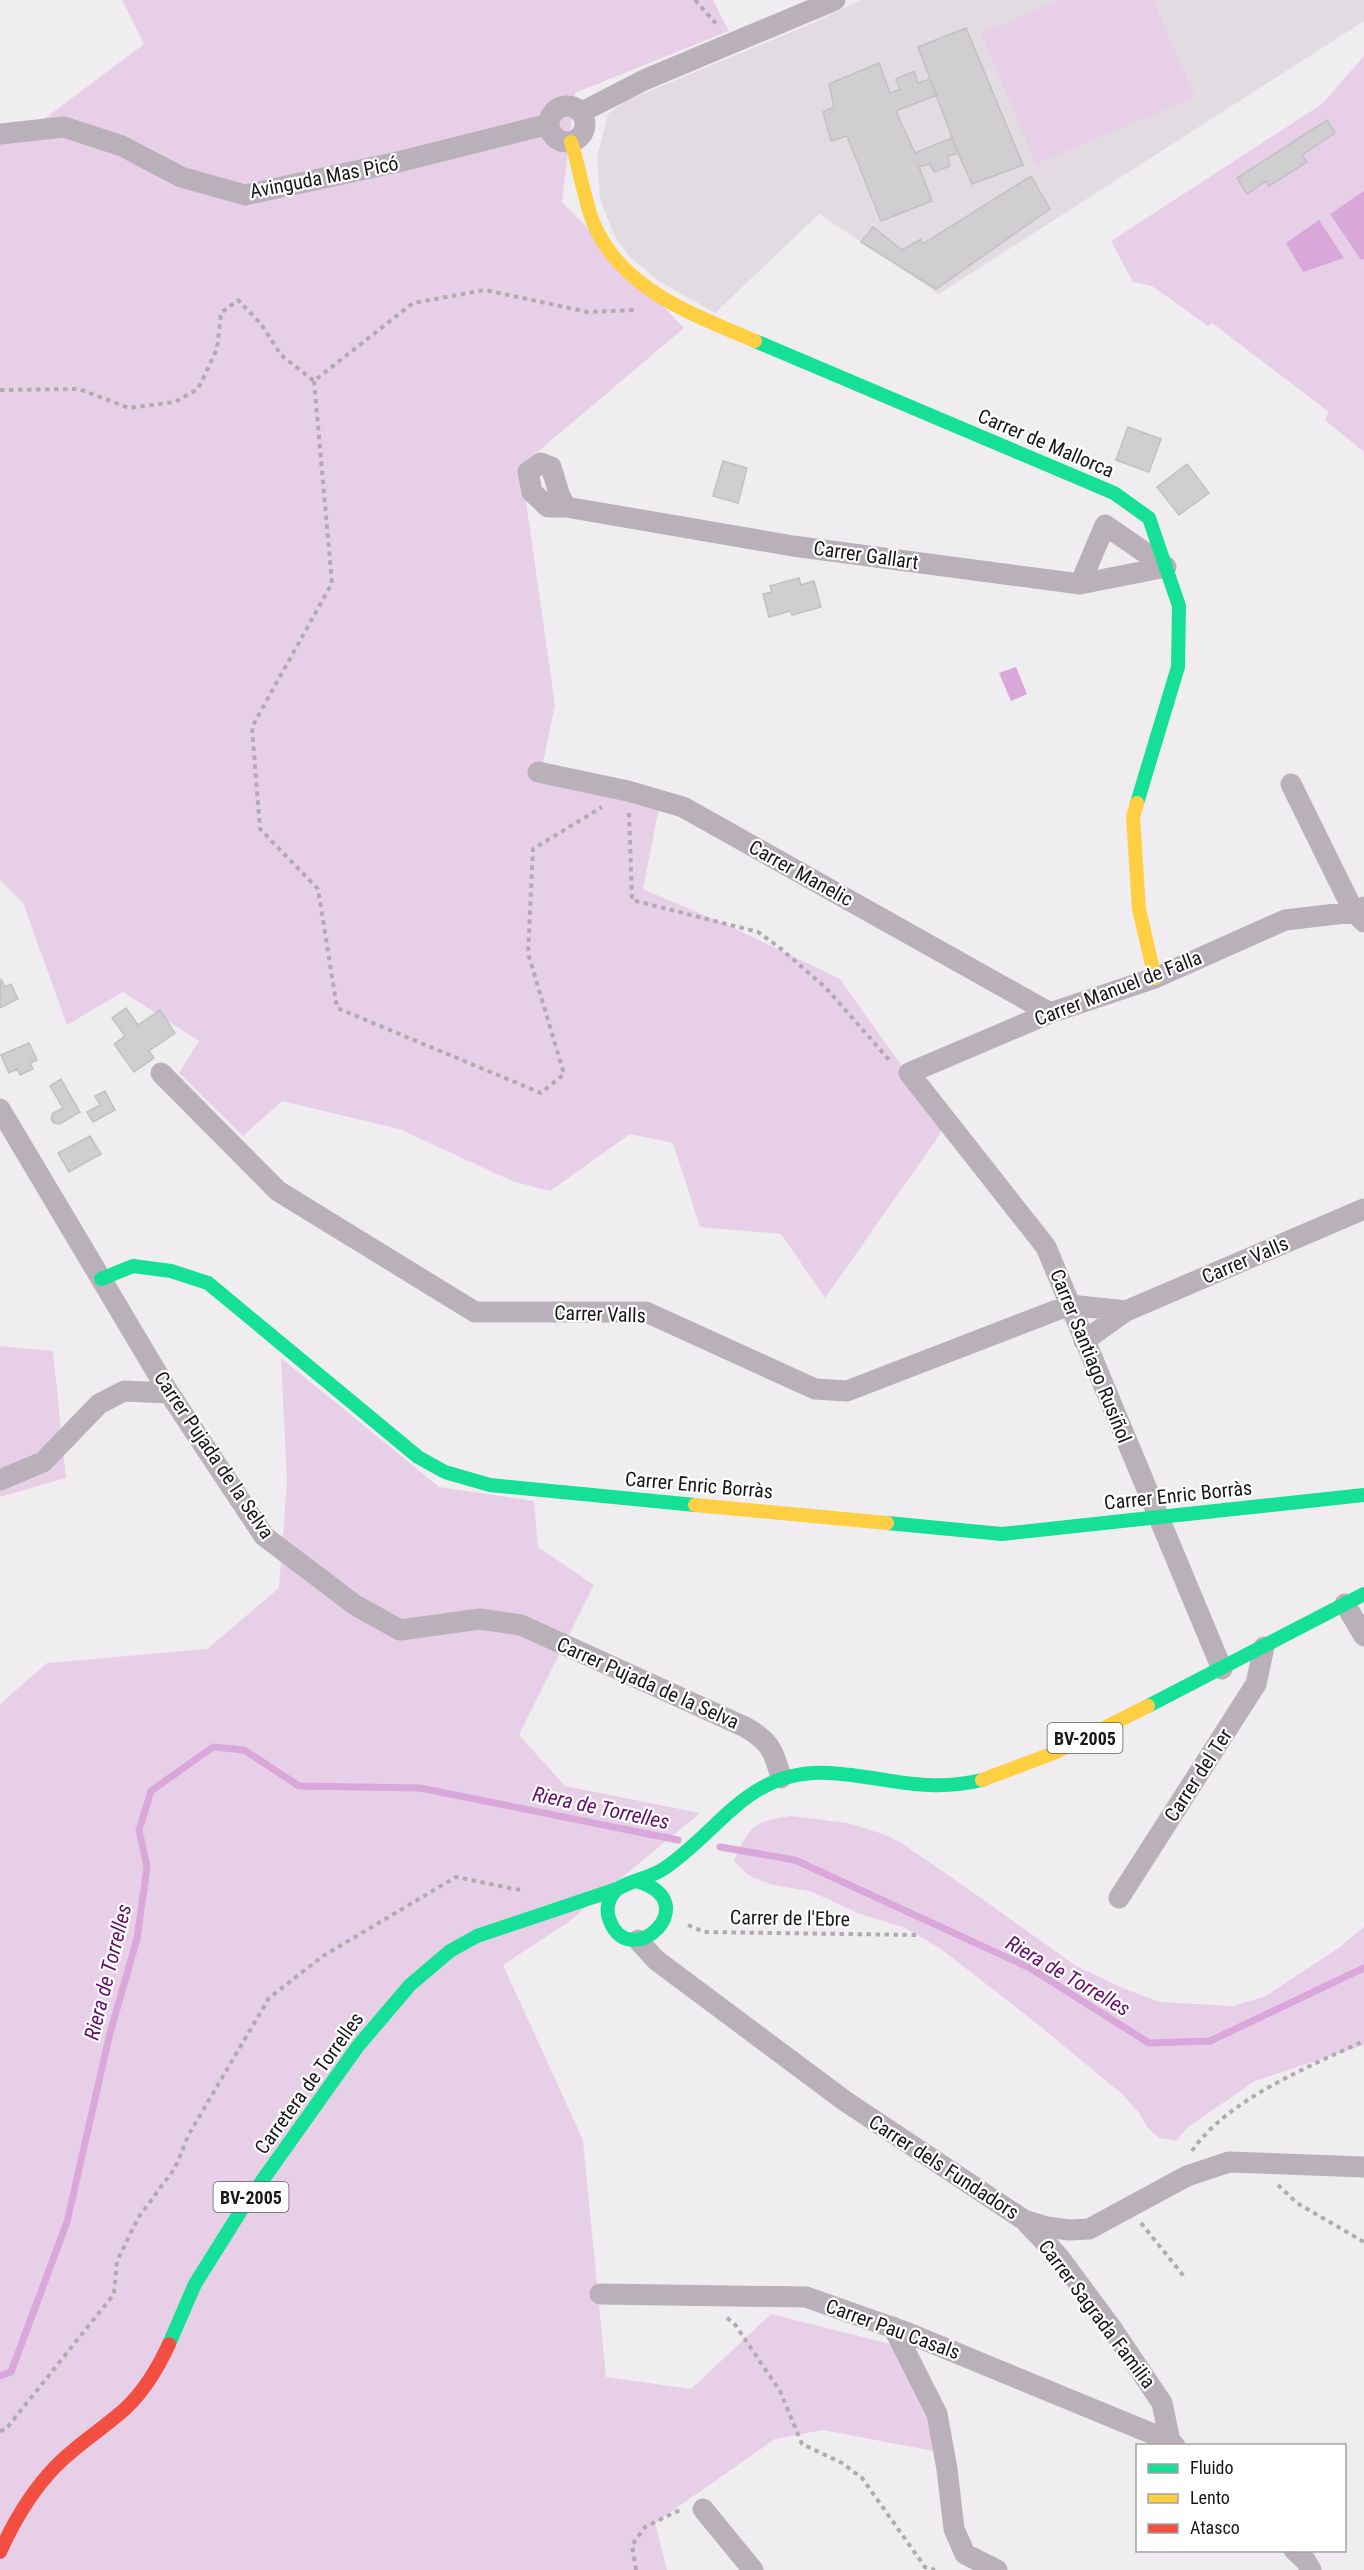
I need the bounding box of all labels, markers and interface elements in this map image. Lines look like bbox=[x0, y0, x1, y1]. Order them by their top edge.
street label: Avinguda Mas Picó bbox=[248, 151, 400, 203]
street label: Carrer de Mallorca bbox=[974, 404, 1118, 482]
street label: Carrer Gallart bbox=[812, 536, 920, 574]
street label: Carrer Manelic bbox=[745, 835, 857, 911]
street label: Carrer Manuel de Falla bbox=[1031, 945, 1205, 1031]
street label: Carrer Valls bbox=[1198, 1231, 1292, 1289]
street label: Carrer Santiago Rusiñol bbox=[1045, 1266, 1137, 1446]
street label: Carrer Valls bbox=[554, 1300, 646, 1328]
street label: Carrer Pujada de la Selva bbox=[149, 1367, 279, 1543]
street label: Carrer Enric Borràs bbox=[624, 1467, 774, 1503]
street label: Carrer Enric Borràs bbox=[1103, 1475, 1253, 1515]
street label: Carrer Pujada de la Selva bbox=[553, 1632, 743, 1734]
road number: BV-2005 bbox=[1048, 1723, 1122, 1753]
street label: Carrer del Ter bbox=[1159, 1724, 1237, 1826]
water label: Riera de Torrelles bbox=[530, 1782, 672, 1834]
water label: Riera de Torrelles bbox=[80, 1902, 136, 2042]
street label: Carrer de l'Ebre bbox=[730, 1905, 850, 1931]
water label: Riera de Torrelles bbox=[1002, 1931, 1134, 2021]
street label: Carretera de Torrelles bbox=[249, 2007, 369, 2159]
street label: Carrer dels Fundadors bbox=[864, 2110, 1024, 2224]
road number: BV-2005 bbox=[214, 2182, 288, 2212]
street label: Carrer Sagrada Familia bbox=[1033, 2235, 1161, 2393]
street label: Carrer Pau Casals bbox=[823, 2294, 963, 2364]
legend bbox=[1136, 2444, 1346, 2552]
text: Fluido bbox=[1190, 2457, 1234, 2478]
text: Lento bbox=[1190, 2487, 1230, 2508]
text: Atasco bbox=[1190, 2517, 1240, 2538]

